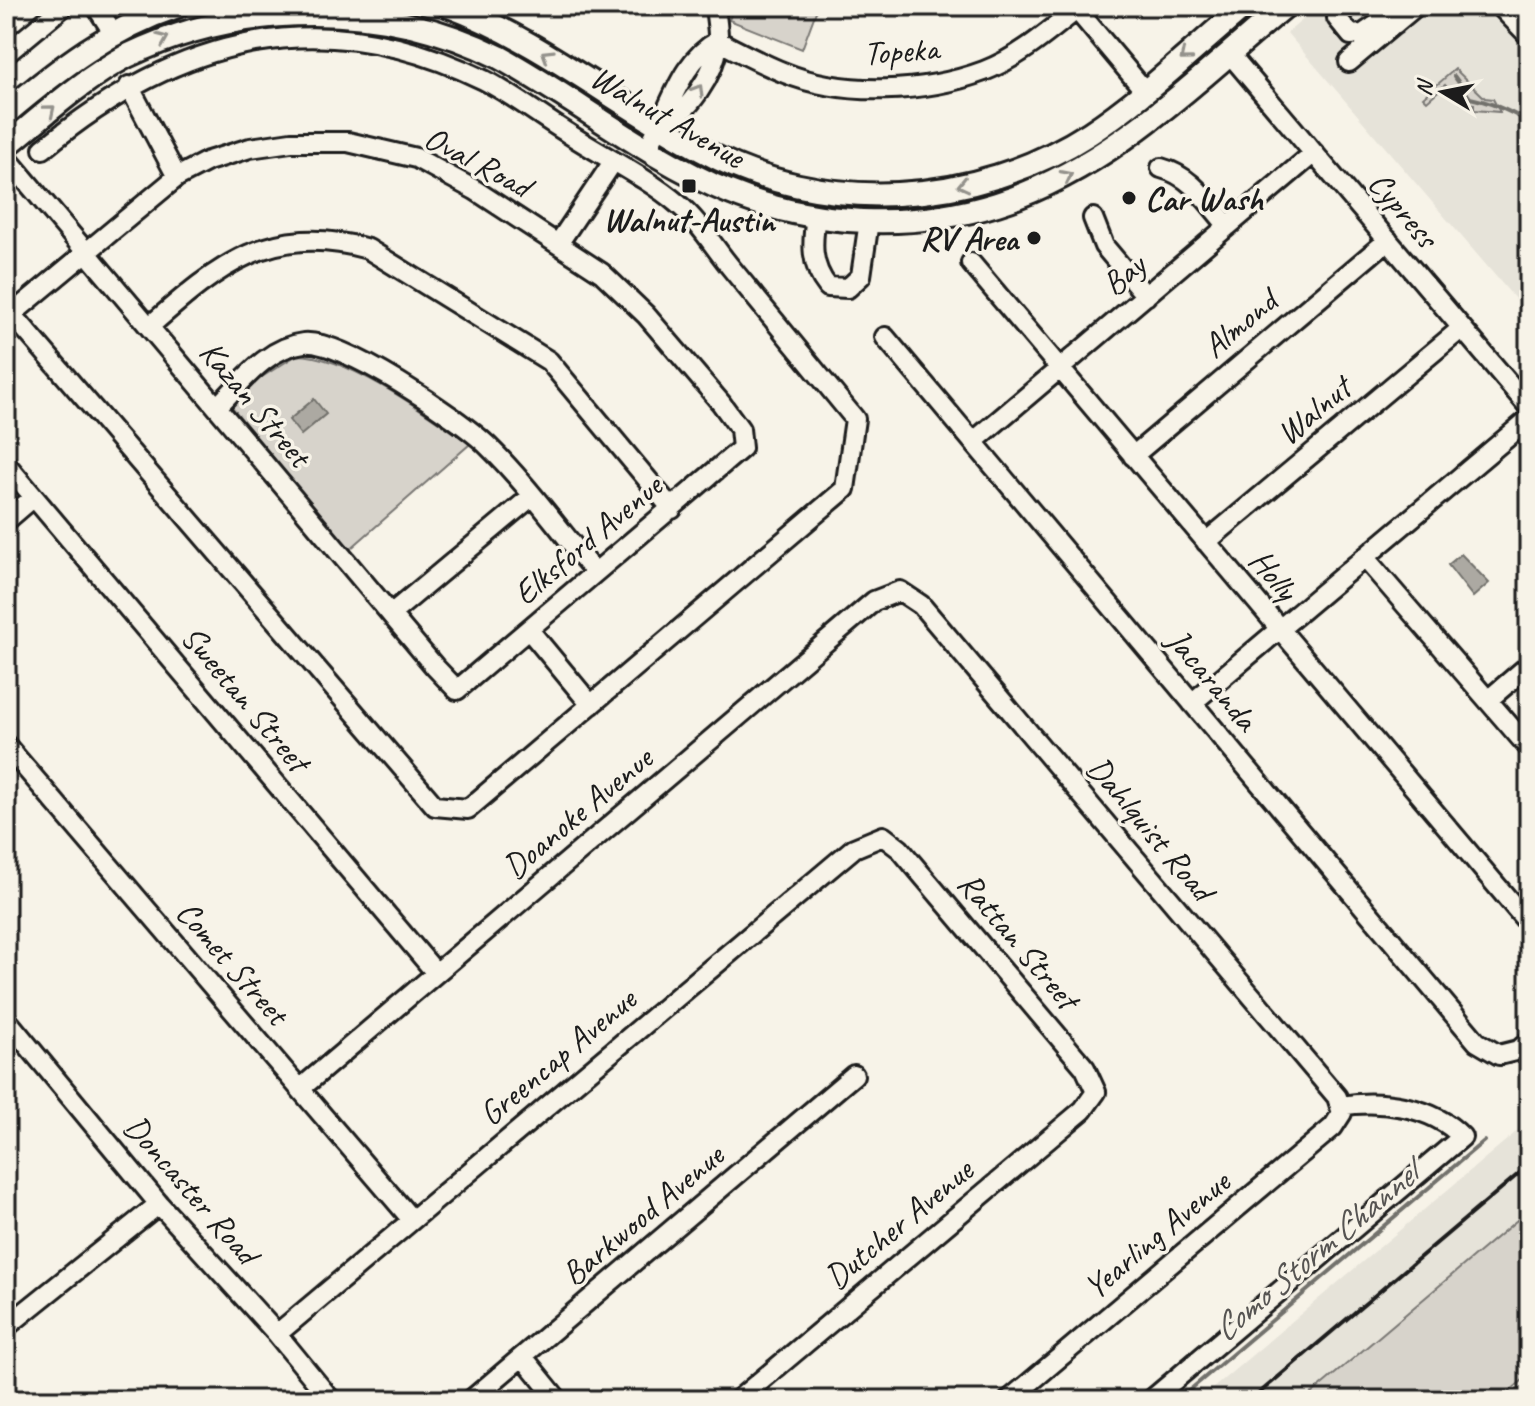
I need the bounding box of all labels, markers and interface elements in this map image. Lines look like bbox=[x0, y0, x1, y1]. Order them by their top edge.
street label: Topeka bbox=[862, 26, 943, 75]
one-way arrow bbox=[155, 32, 169, 48]
one-way arrow bbox=[1180, 46, 1194, 61]
one-way arrow bbox=[541, 50, 556, 65]
north arrow bbox=[1403, 52, 1483, 132]
street label: Walnut Avenue bbox=[583, 55, 754, 179]
text: N bbox=[1409, 76, 1440, 98]
one-way arrow bbox=[688, 84, 703, 98]
one-way arrow bbox=[40, 105, 55, 120]
street label: Oval Road bbox=[417, 115, 543, 210]
street label: Cypress bbox=[1359, 162, 1450, 258]
one-way arrow bbox=[1059, 170, 1074, 185]
one-way arrow bbox=[957, 176, 971, 193]
marker: Walnut-Austin bbox=[680, 177, 698, 195]
place label: Car Wash bbox=[1145, 177, 1264, 220]
marker: Car Wash bbox=[1120, 189, 1138, 207]
place label: Walnut-Austin bbox=[603, 198, 777, 241]
place label: RV Area bbox=[920, 217, 1021, 260]
marker: RV Area bbox=[1025, 229, 1043, 247]
street label: Bay bbox=[1093, 242, 1156, 305]
street label: Almond bbox=[1193, 277, 1289, 367]
street label: Kazan Street bbox=[190, 331, 323, 478]
street label: Walnut bbox=[1267, 364, 1363, 454]
street label: Elksford Avenue bbox=[504, 463, 673, 614]
street label: Holly bbox=[1240, 540, 1310, 612]
street label: Sweetan Street bbox=[172, 616, 322, 784]
street label: Jacaranda bbox=[1156, 618, 1269, 741]
street label: Doanoke Avenue bbox=[493, 735, 663, 888]
street label: Dahlquist Road bbox=[1078, 747, 1227, 913]
street label: Rattan Street bbox=[949, 863, 1092, 1022]
street label: Comet Street bbox=[167, 891, 301, 1036]
street label: Greencap Avenue bbox=[470, 977, 646, 1135]
street label: Doncaster Road bbox=[115, 1106, 271, 1276]
street label: Barkwood Avenue bbox=[552, 1133, 734, 1295]
water label: Como Storm Channel bbox=[1202, 1145, 1436, 1351]
street label: Dutcher Avenue bbox=[815, 1148, 983, 1298]
street label: Yearling Avenue bbox=[1074, 1159, 1240, 1308]

